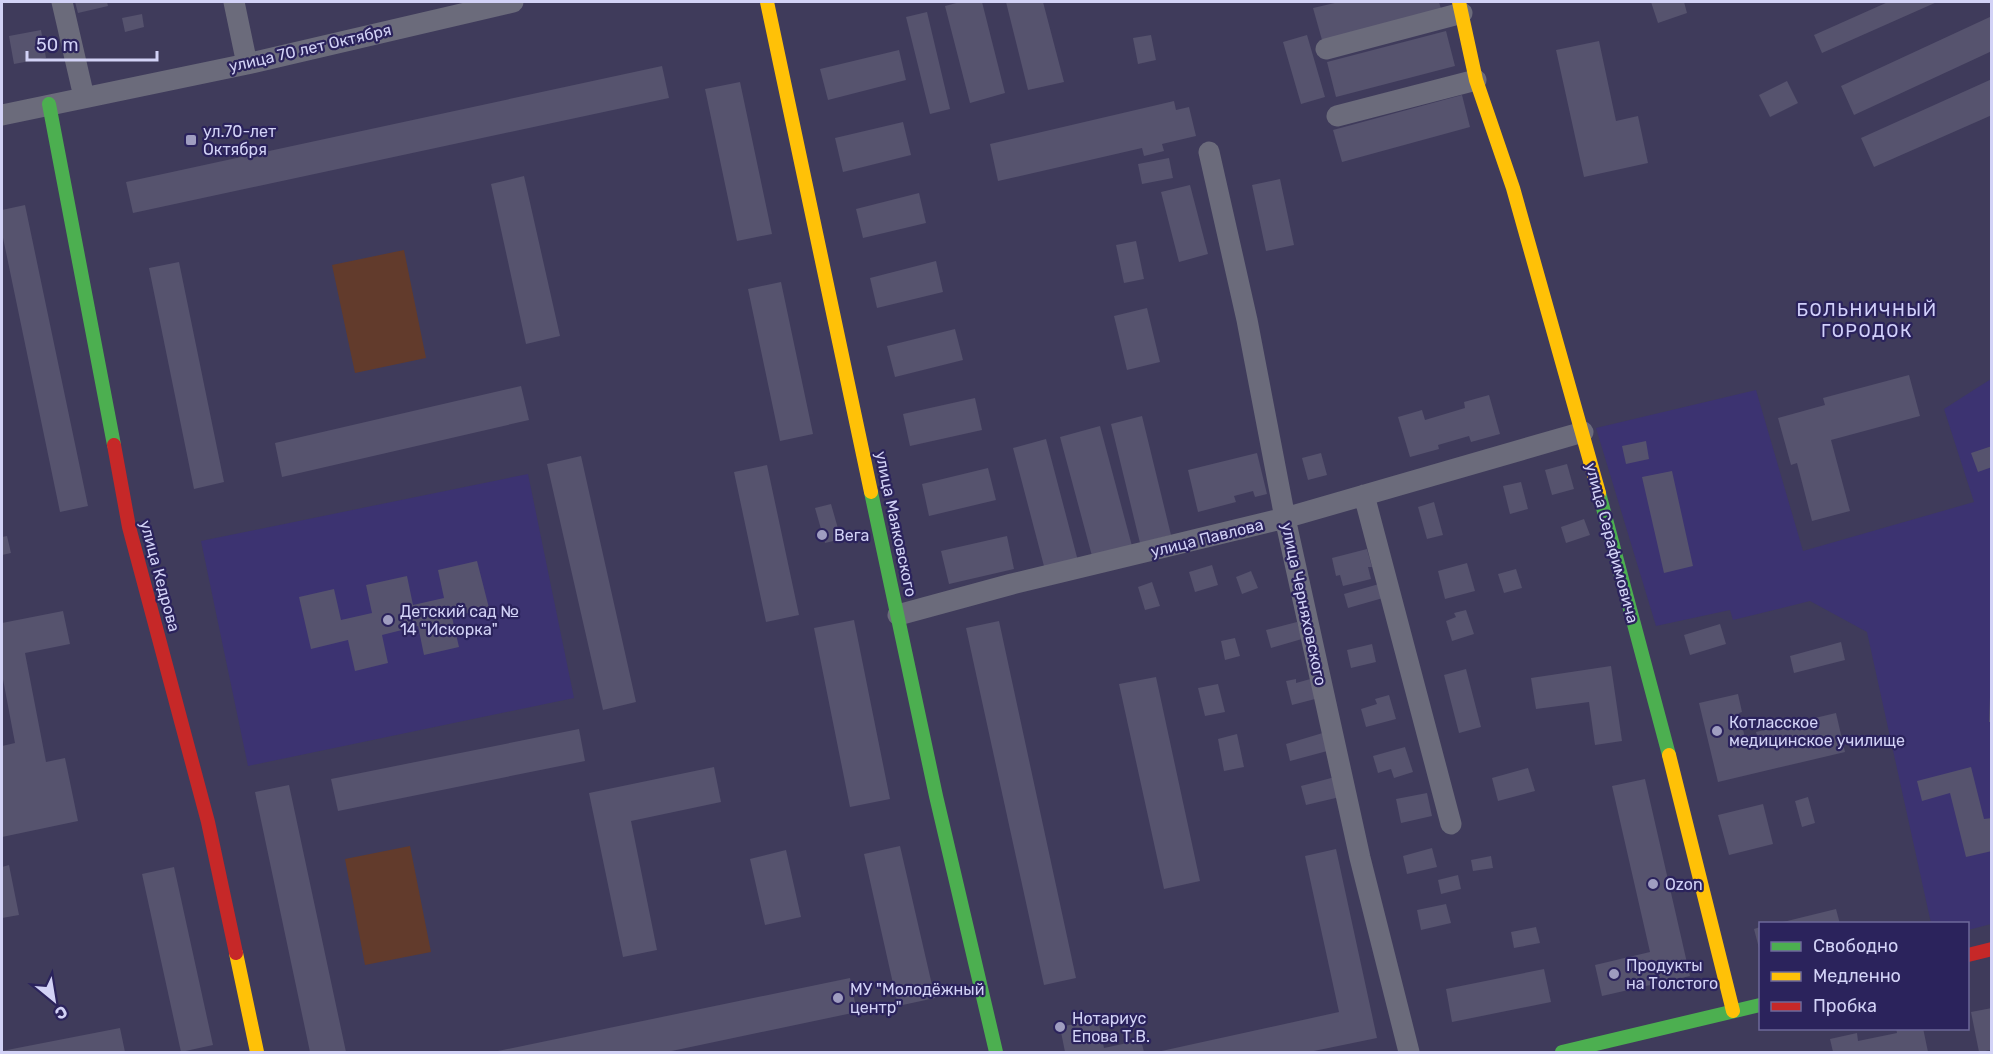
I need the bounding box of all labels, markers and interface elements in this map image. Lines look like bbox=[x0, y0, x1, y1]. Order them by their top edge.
street label: улица 70 лет Октября bbox=[227, 20, 393, 76]
scale bar bbox=[27, 24, 158, 62]
text: 50 m bbox=[36, 34, 79, 56]
place label: ул.70-лет Октября bbox=[203, 122, 276, 159]
marker: ул.70-лет Октября bbox=[184, 133, 198, 147]
district label: БОЛЬНИЧНЫЙ ГОРОДОК bbox=[1796, 299, 1938, 342]
street label: улица Маяковского bbox=[871, 449, 921, 599]
street label: улица Серафимовича bbox=[1581, 461, 1643, 625]
street label: улица Павлова bbox=[1149, 515, 1265, 561]
street label: улица Кедрова bbox=[136, 518, 184, 634]
street label: улица Черняховского bbox=[1277, 521, 1331, 687]
place label: Вега bbox=[834, 526, 869, 545]
marker: Вега bbox=[815, 528, 829, 542]
place label: Детский сад № 14 "Искорка" bbox=[400, 602, 519, 639]
marker: Детский сад № 14 "Искорка" bbox=[381, 613, 395, 627]
place label: Котласское медицинское училище bbox=[1729, 713, 1905, 750]
marker: Котласское медицинское училище bbox=[1710, 724, 1724, 738]
place label: Ozon bbox=[1665, 875, 1703, 894]
marker: Ozon bbox=[1646, 877, 1660, 891]
legend bbox=[1759, 922, 1969, 1030]
text: Свободно bbox=[1813, 935, 1898, 957]
place label: Продукты на Толстого bbox=[1626, 956, 1718, 993]
text: Медленно bbox=[1813, 965, 1901, 987]
marker: Продукты на Толстого bbox=[1607, 967, 1621, 981]
north arrow bbox=[24, 970, 84, 1030]
place label: МУ "Молодёжный центр" bbox=[850, 980, 984, 1017]
marker: МУ "Молодёжный центр" bbox=[831, 991, 845, 1005]
text: Пробка bbox=[1813, 995, 1877, 1017]
text: С bbox=[52, 1002, 71, 1024]
place label: Нотариус Епова Т.В. bbox=[1072, 1009, 1150, 1046]
marker: Нотариус Епова Т.В. bbox=[1053, 1020, 1067, 1034]

